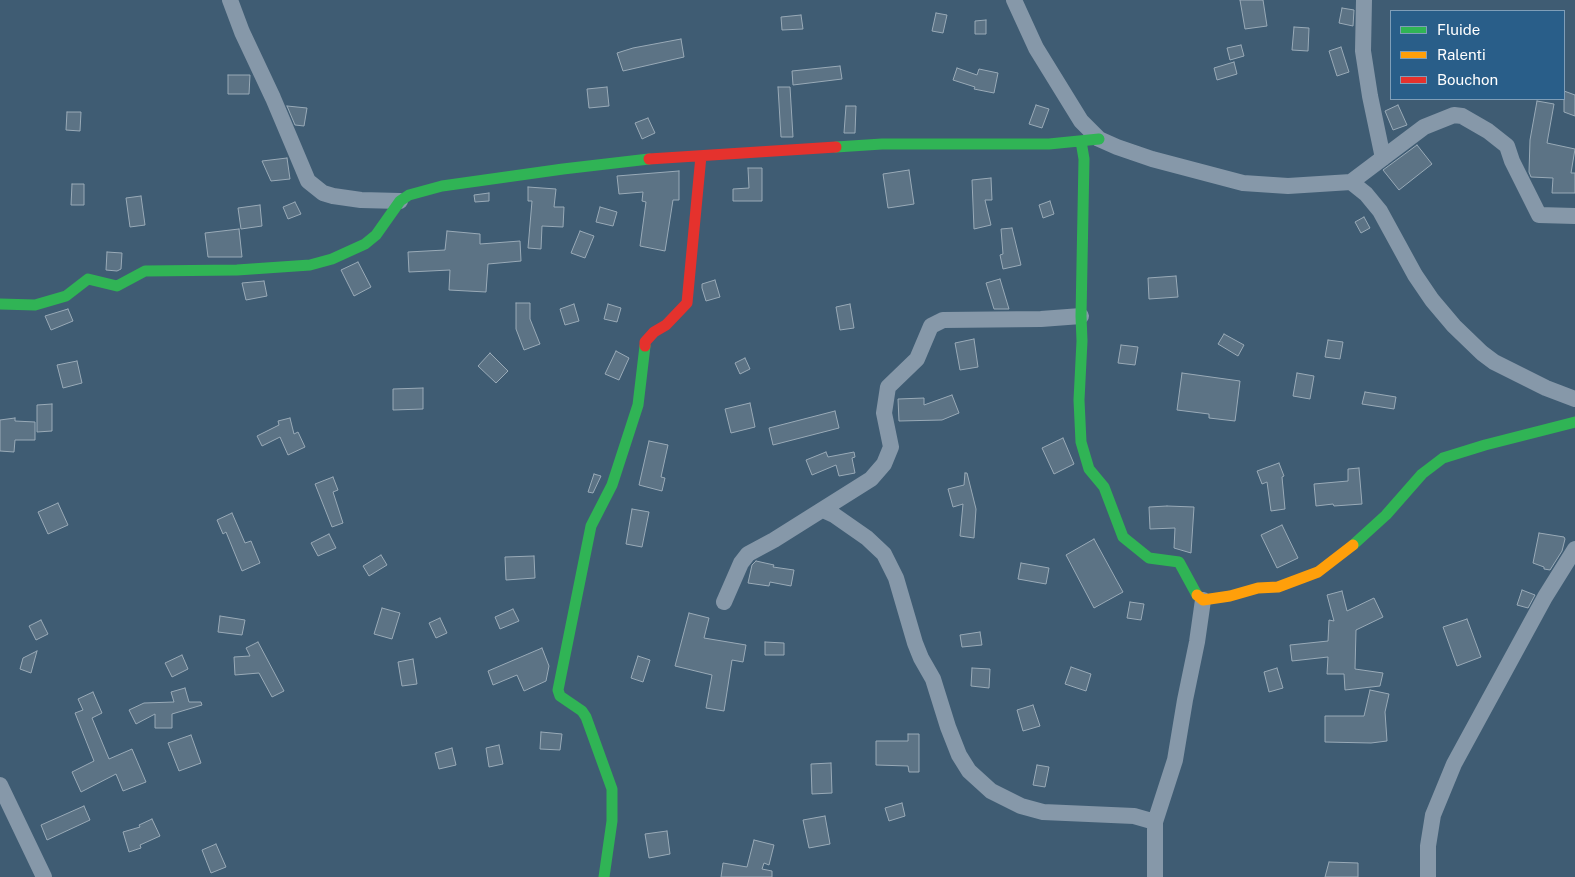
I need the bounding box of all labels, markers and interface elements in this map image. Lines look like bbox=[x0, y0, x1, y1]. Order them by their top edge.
legend bbox=[1390, 10, 1565, 100]
text: Fluide bbox=[1437, 21, 1480, 38]
text: Ralenti bbox=[1437, 46, 1486, 63]
text: Bouchon bbox=[1437, 71, 1498, 88]

